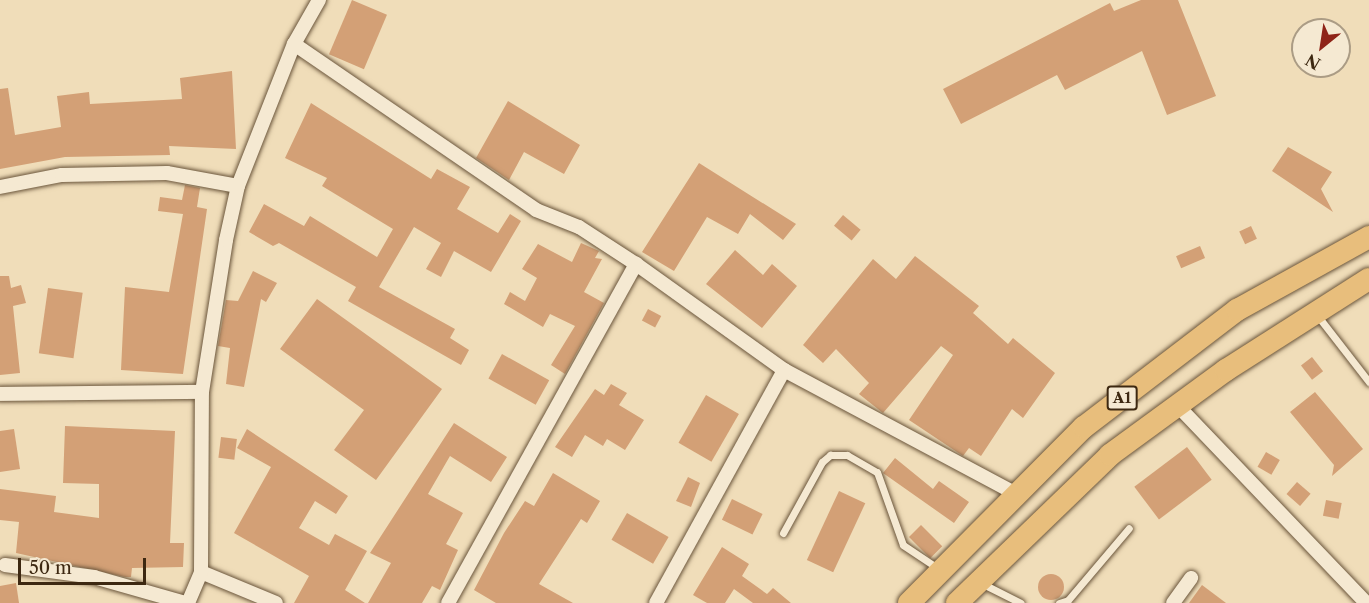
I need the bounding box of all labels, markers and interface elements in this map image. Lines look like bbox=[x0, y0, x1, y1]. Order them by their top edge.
north arrow bbox=[1291, 18, 1351, 78]
text: N bbox=[1302, 50, 1324, 74]
road number: A1 bbox=[1106, 386, 1138, 410]
scale bar bbox=[21, 546, 148, 584]
text: 50 m bbox=[29, 557, 72, 579]

